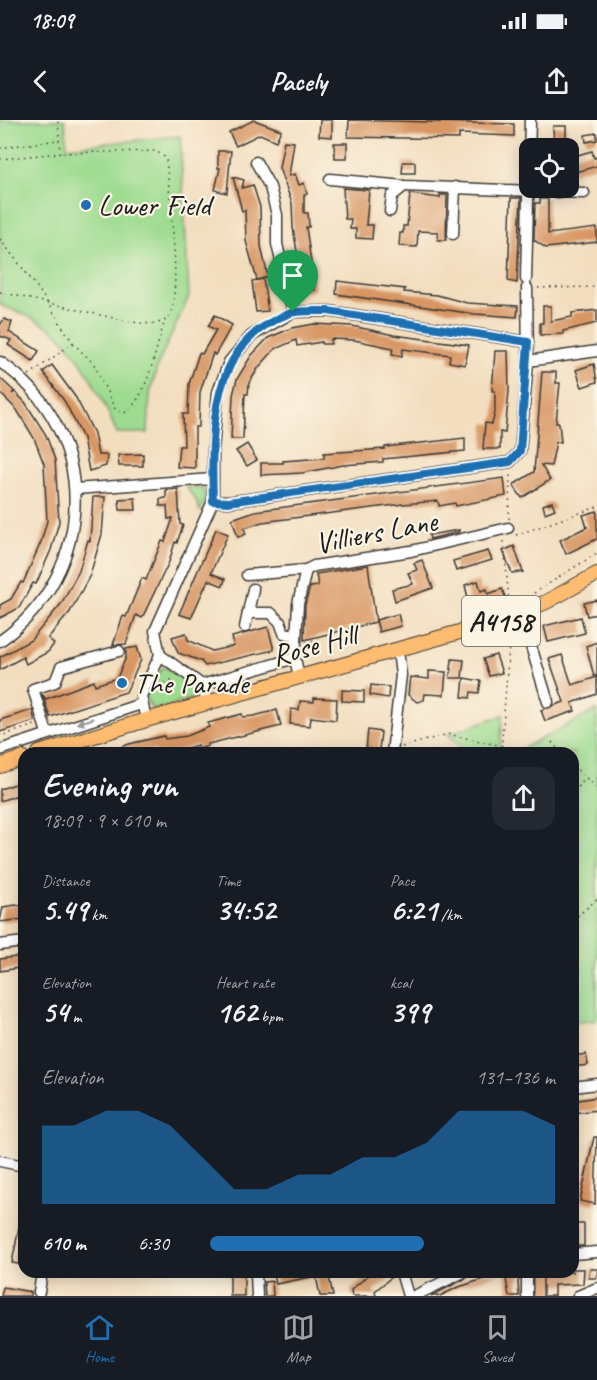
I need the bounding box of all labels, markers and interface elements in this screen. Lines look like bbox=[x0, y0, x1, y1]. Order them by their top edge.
text: 18:09 bbox=[30, 7, 74, 35]
text: Pacely bbox=[270, 64, 327, 98]
icon: back bbox=[24, 65, 57, 98]
icon: share bbox=[540, 65, 573, 98]
map controls bbox=[519, 138, 579, 198]
button: locate bbox=[519, 138, 579, 198]
place label: Lower Field bbox=[98, 186, 215, 224]
marker: Lower Field bbox=[79, 198, 93, 212]
pin bbox=[267, 250, 318, 312]
icon: arrive bbox=[276, 259, 309, 292]
street label: Villiers Lane bbox=[312, 501, 442, 562]
road number: A4158 bbox=[462, 596, 540, 646]
street label: Rose Hill bbox=[267, 614, 365, 675]
place label: The Parade bbox=[134, 664, 251, 702]
marker: The Parade bbox=[115, 676, 129, 690]
one-way arrow bbox=[76, 717, 94, 726]
text: Evening run bbox=[42, 764, 177, 806]
button: share bbox=[492, 767, 555, 830]
text: 18:09 · 9 × 610 m bbox=[42, 808, 166, 833]
text: Distance bbox=[42, 871, 90, 891]
text: Time bbox=[216, 871, 240, 891]
text: Pace bbox=[390, 871, 415, 891]
text: 5.49 bbox=[42, 891, 88, 929]
text: 34:52 bbox=[216, 891, 275, 929]
text: 6:21 bbox=[390, 891, 437, 929]
text: km bbox=[88, 905, 107, 925]
text: /km bbox=[437, 905, 462, 925]
text: Elevation bbox=[42, 973, 91, 993]
text: Heart rate bbox=[216, 973, 274, 993]
text: kcal bbox=[390, 973, 411, 993]
text: 54 bbox=[42, 993, 69, 1031]
text: 162 bbox=[216, 993, 257, 1031]
text: 399 bbox=[390, 993, 430, 1031]
text: m bbox=[69, 1007, 81, 1027]
text: bpm bbox=[257, 1007, 283, 1027]
text: Elevation bbox=[42, 1065, 104, 1090]
text: 131–136 m bbox=[476, 1065, 555, 1090]
text: 610 m bbox=[42, 1231, 86, 1256]
text: 6:30 bbox=[138, 1231, 169, 1256]
tab: Home bbox=[83, 1311, 116, 1367]
tab: Map bbox=[282, 1311, 315, 1367]
tab: Saved bbox=[481, 1311, 514, 1367]

